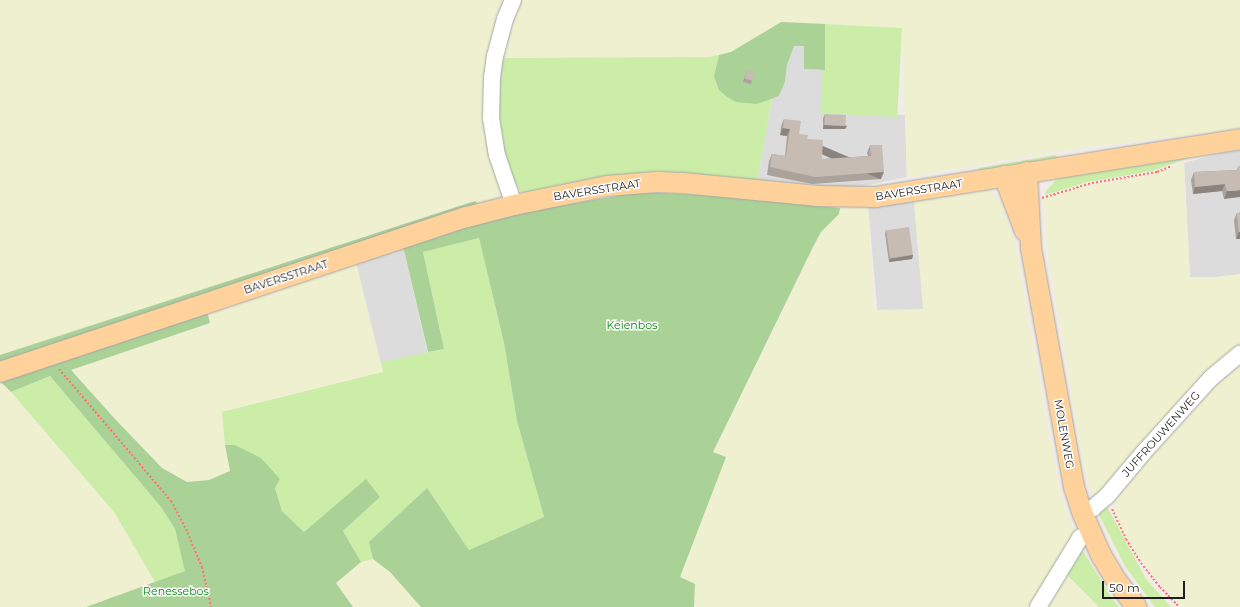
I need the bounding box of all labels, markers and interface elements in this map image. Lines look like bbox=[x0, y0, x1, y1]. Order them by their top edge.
street label: BAVERSSTRAAT bbox=[552, 177, 642, 203]
street label: BAVERSSTRAAT bbox=[874, 177, 964, 203]
street label: BAVERSSTRAAT bbox=[242, 257, 330, 297]
park label: Keienbos bbox=[607, 318, 657, 332]
street label: JUFFROUWENWEG bbox=[1119, 389, 1203, 479]
street label: MOLENWEG bbox=[1051, 398, 1077, 470]
scale bar bbox=[1104, 573, 1187, 599]
text: 50 m bbox=[1109, 580, 1140, 595]
park label: Renessebos bbox=[143, 584, 209, 598]

